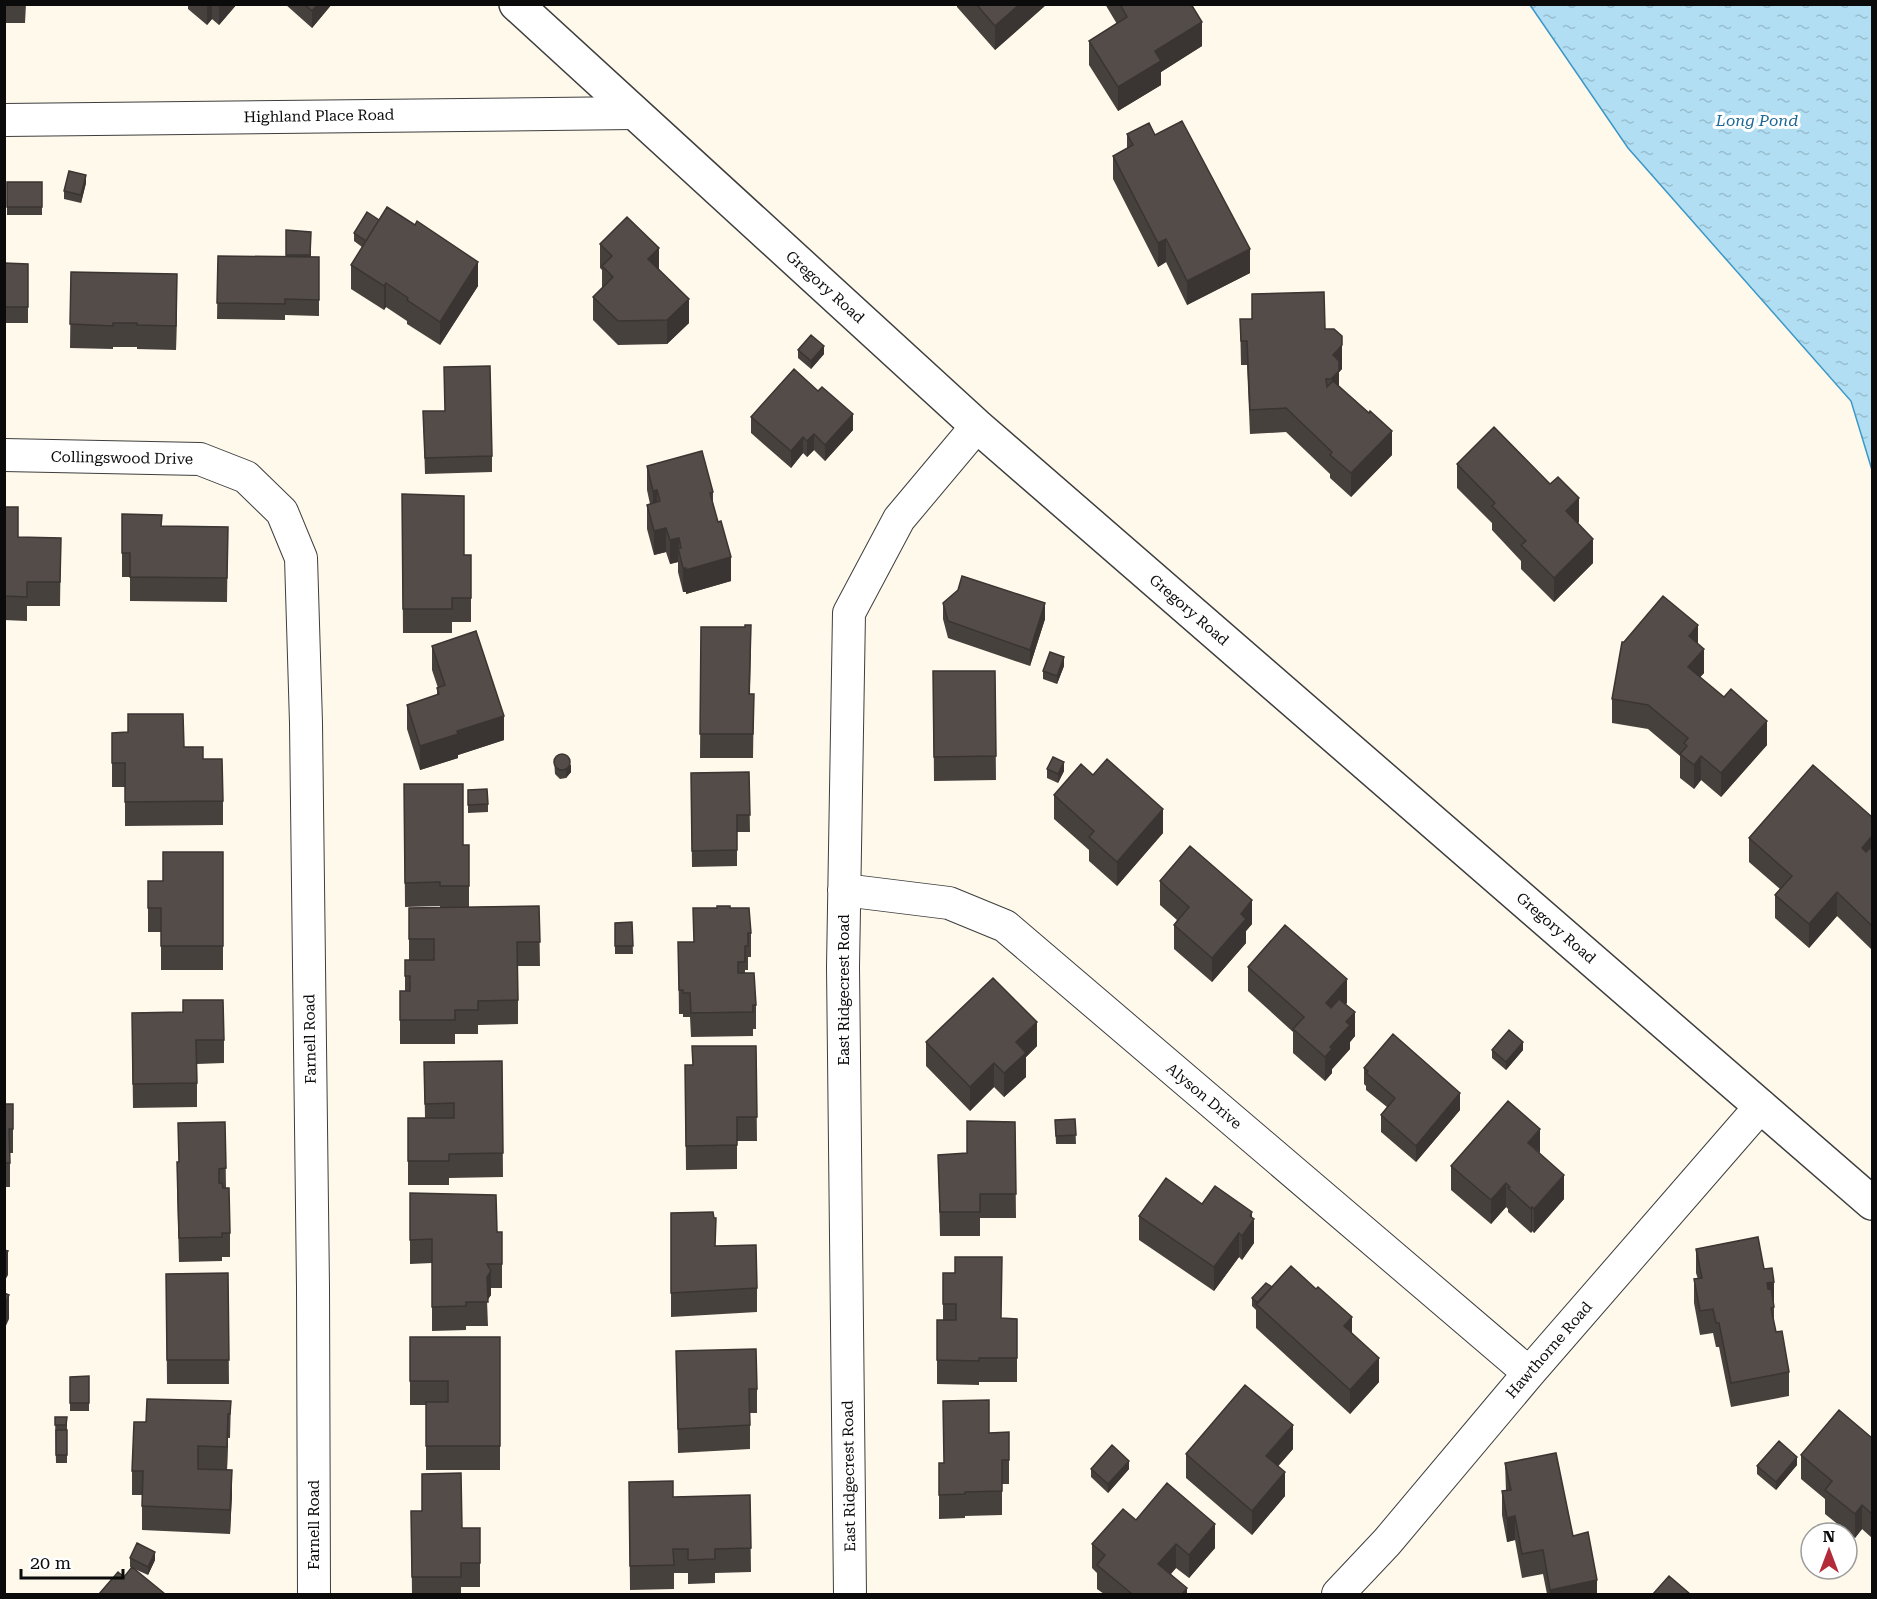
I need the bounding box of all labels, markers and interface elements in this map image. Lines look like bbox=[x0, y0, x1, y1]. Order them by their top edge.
street label: Highland Place Road bbox=[244, 106, 395, 126]
water label: Long Pond bbox=[1715, 111, 1798, 130]
street label: Gregory Road bbox=[782, 247, 868, 327]
street label: Collingswood Drive bbox=[51, 448, 193, 468]
street label: Gregory Road bbox=[1146, 571, 1233, 650]
street label: Gregory Road bbox=[1513, 889, 1600, 968]
street label: East Ridgecrest Road bbox=[835, 914, 853, 1066]
street label: Farnell Road bbox=[300, 993, 320, 1084]
street label: Alyson Drive bbox=[1163, 1059, 1245, 1133]
street label: Hawthorne Road bbox=[1502, 1298, 1596, 1402]
street label: East Ridgecrest Road bbox=[839, 1400, 859, 1552]
street label: Farnell Road bbox=[305, 1480, 323, 1570]
north arrow bbox=[1799, 1521, 1859, 1581]
text: N bbox=[1823, 1527, 1835, 1546]
scale bar bbox=[21, 1542, 123, 1580]
text: 20 m bbox=[30, 1552, 71, 1573]

